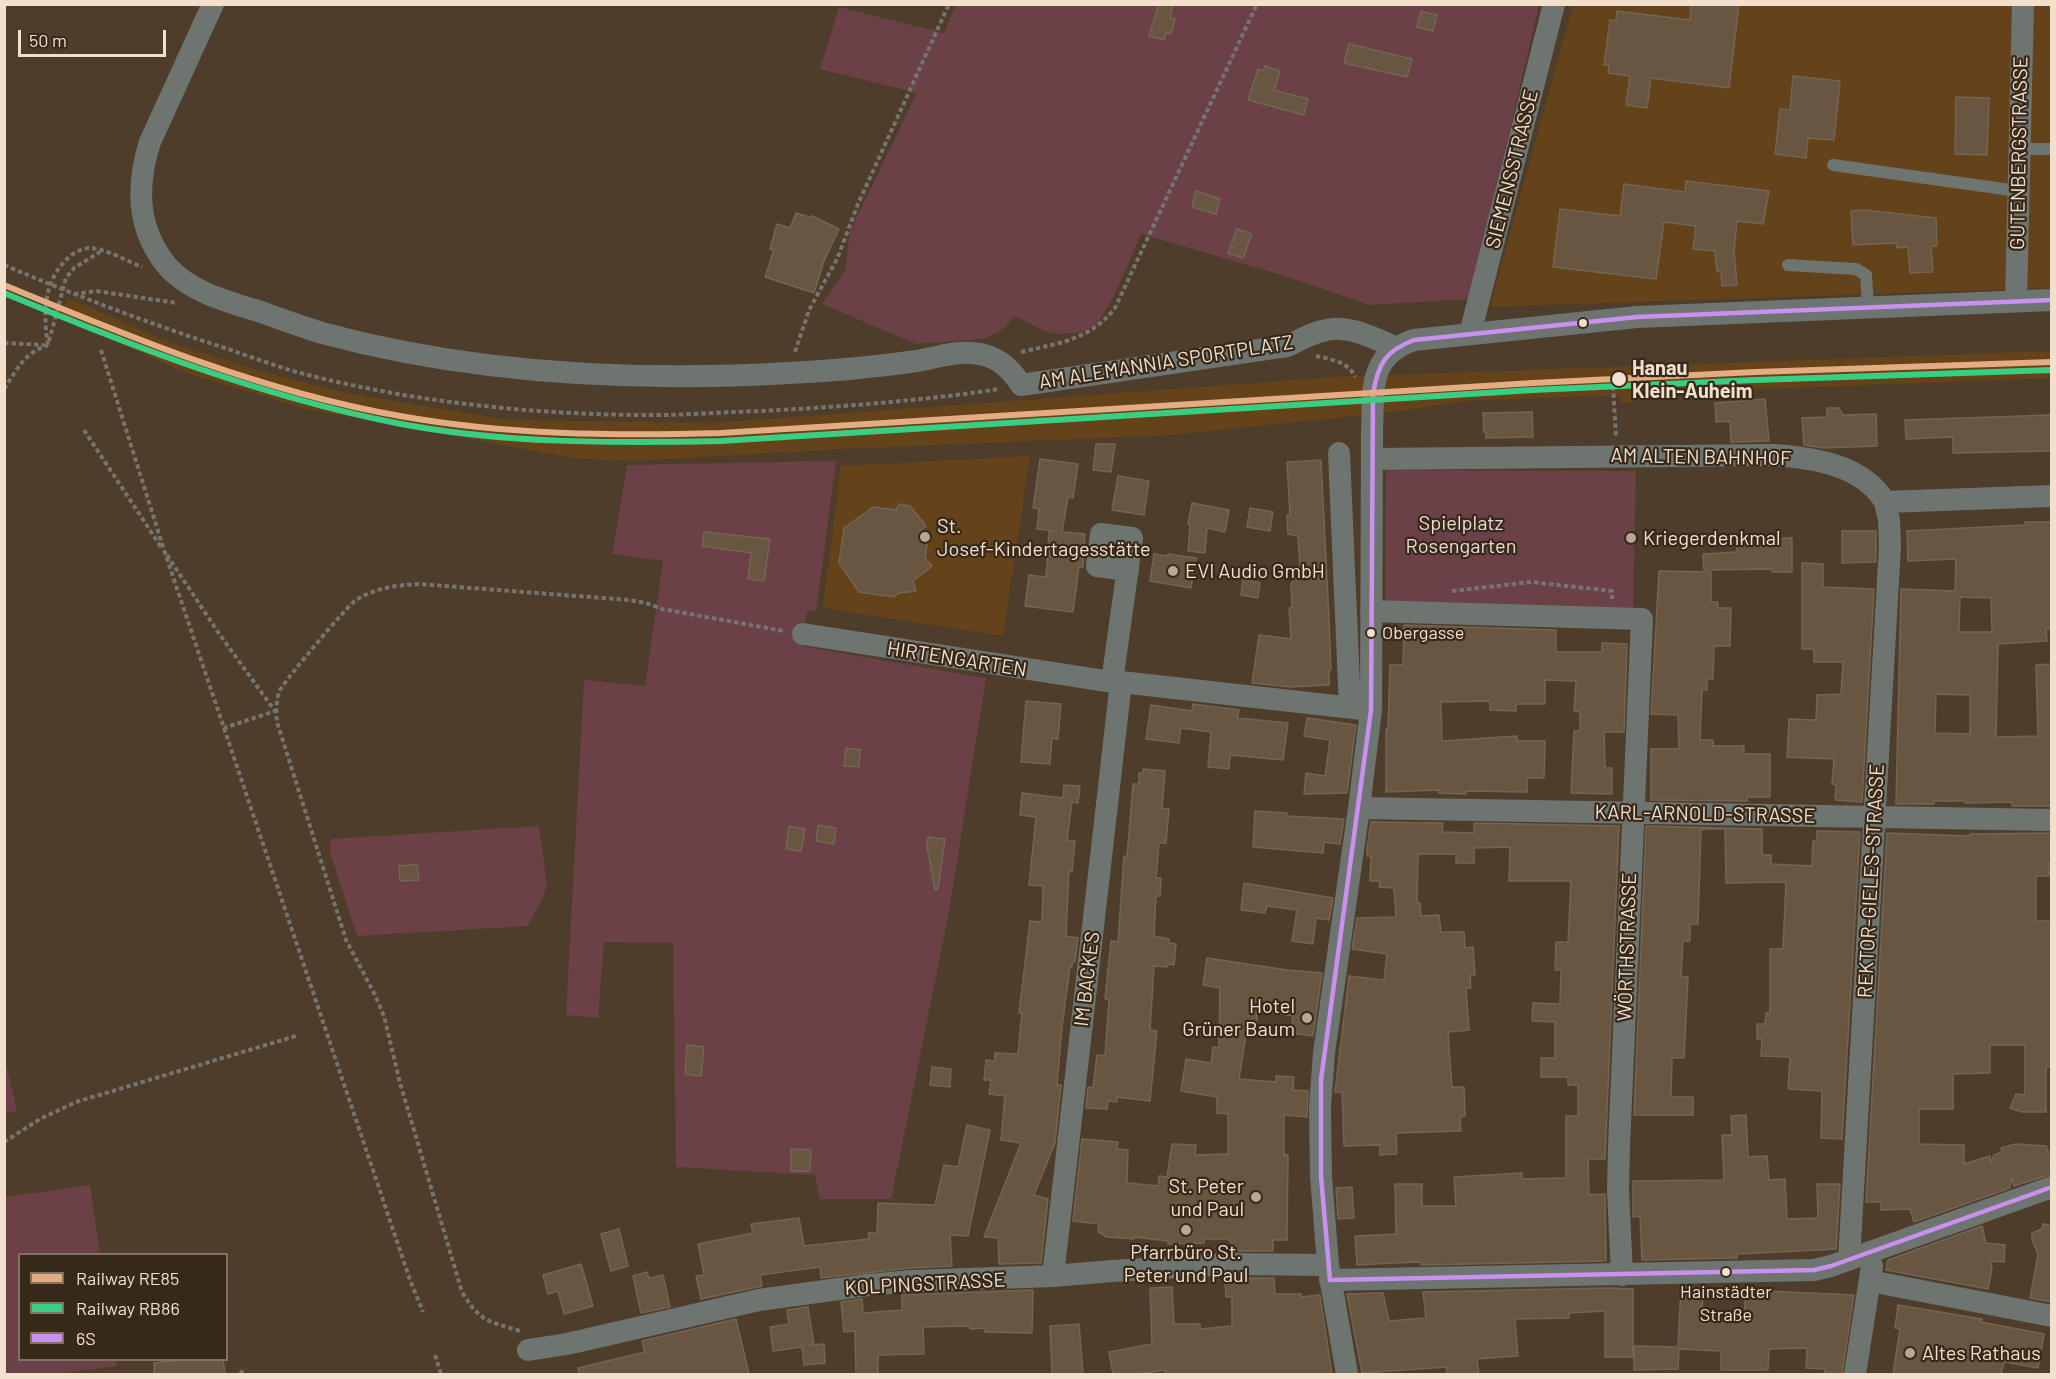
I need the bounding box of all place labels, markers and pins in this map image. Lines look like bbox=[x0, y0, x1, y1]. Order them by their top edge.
unlabelled marker bbox=[1577, 317, 1589, 329]
place label: Hanau Klein-Auheim bbox=[1632, 356, 1752, 403]
marker: Hanau Klein-Auheim bbox=[1610, 370, 1628, 388]
place label: St. Josef-Kindertagesstätte bbox=[937, 514, 1151, 561]
place label: Kriegerdenkmal bbox=[1643, 526, 1781, 550]
marker: St. Josef-Kindertagesstätte bbox=[918, 530, 932, 544]
marker: Kriegerdenkmal bbox=[1624, 531, 1638, 545]
place label: EVI Audio GmbH bbox=[1185, 559, 1325, 583]
marker: EVI Audio GmbH bbox=[1166, 564, 1180, 578]
place label: Obergasse bbox=[1382, 622, 1464, 644]
marker: Obergasse bbox=[1365, 627, 1377, 639]
place label: Hotel Grüner Baum bbox=[1182, 994, 1295, 1041]
marker: Hotel Grüner Baum bbox=[1300, 1011, 1314, 1025]
place label: St. Peter und Paul bbox=[1169, 1174, 1244, 1221]
marker: St. Peter und Paul bbox=[1249, 1190, 1263, 1204]
marker: Pfarrbüro St. Peter und Paul bbox=[1179, 1223, 1193, 1237]
place label: Pfarrbüro St. Peter und Paul bbox=[1124, 1240, 1248, 1287]
marker: Hainstädter Straße bbox=[1720, 1266, 1732, 1278]
place label: Hainstädter Straße bbox=[1680, 1281, 1772, 1324]
place label: Altes Rathaus bbox=[1922, 1341, 2041, 1365]
marker: Altes Rathaus bbox=[1903, 1346, 1917, 1360]

